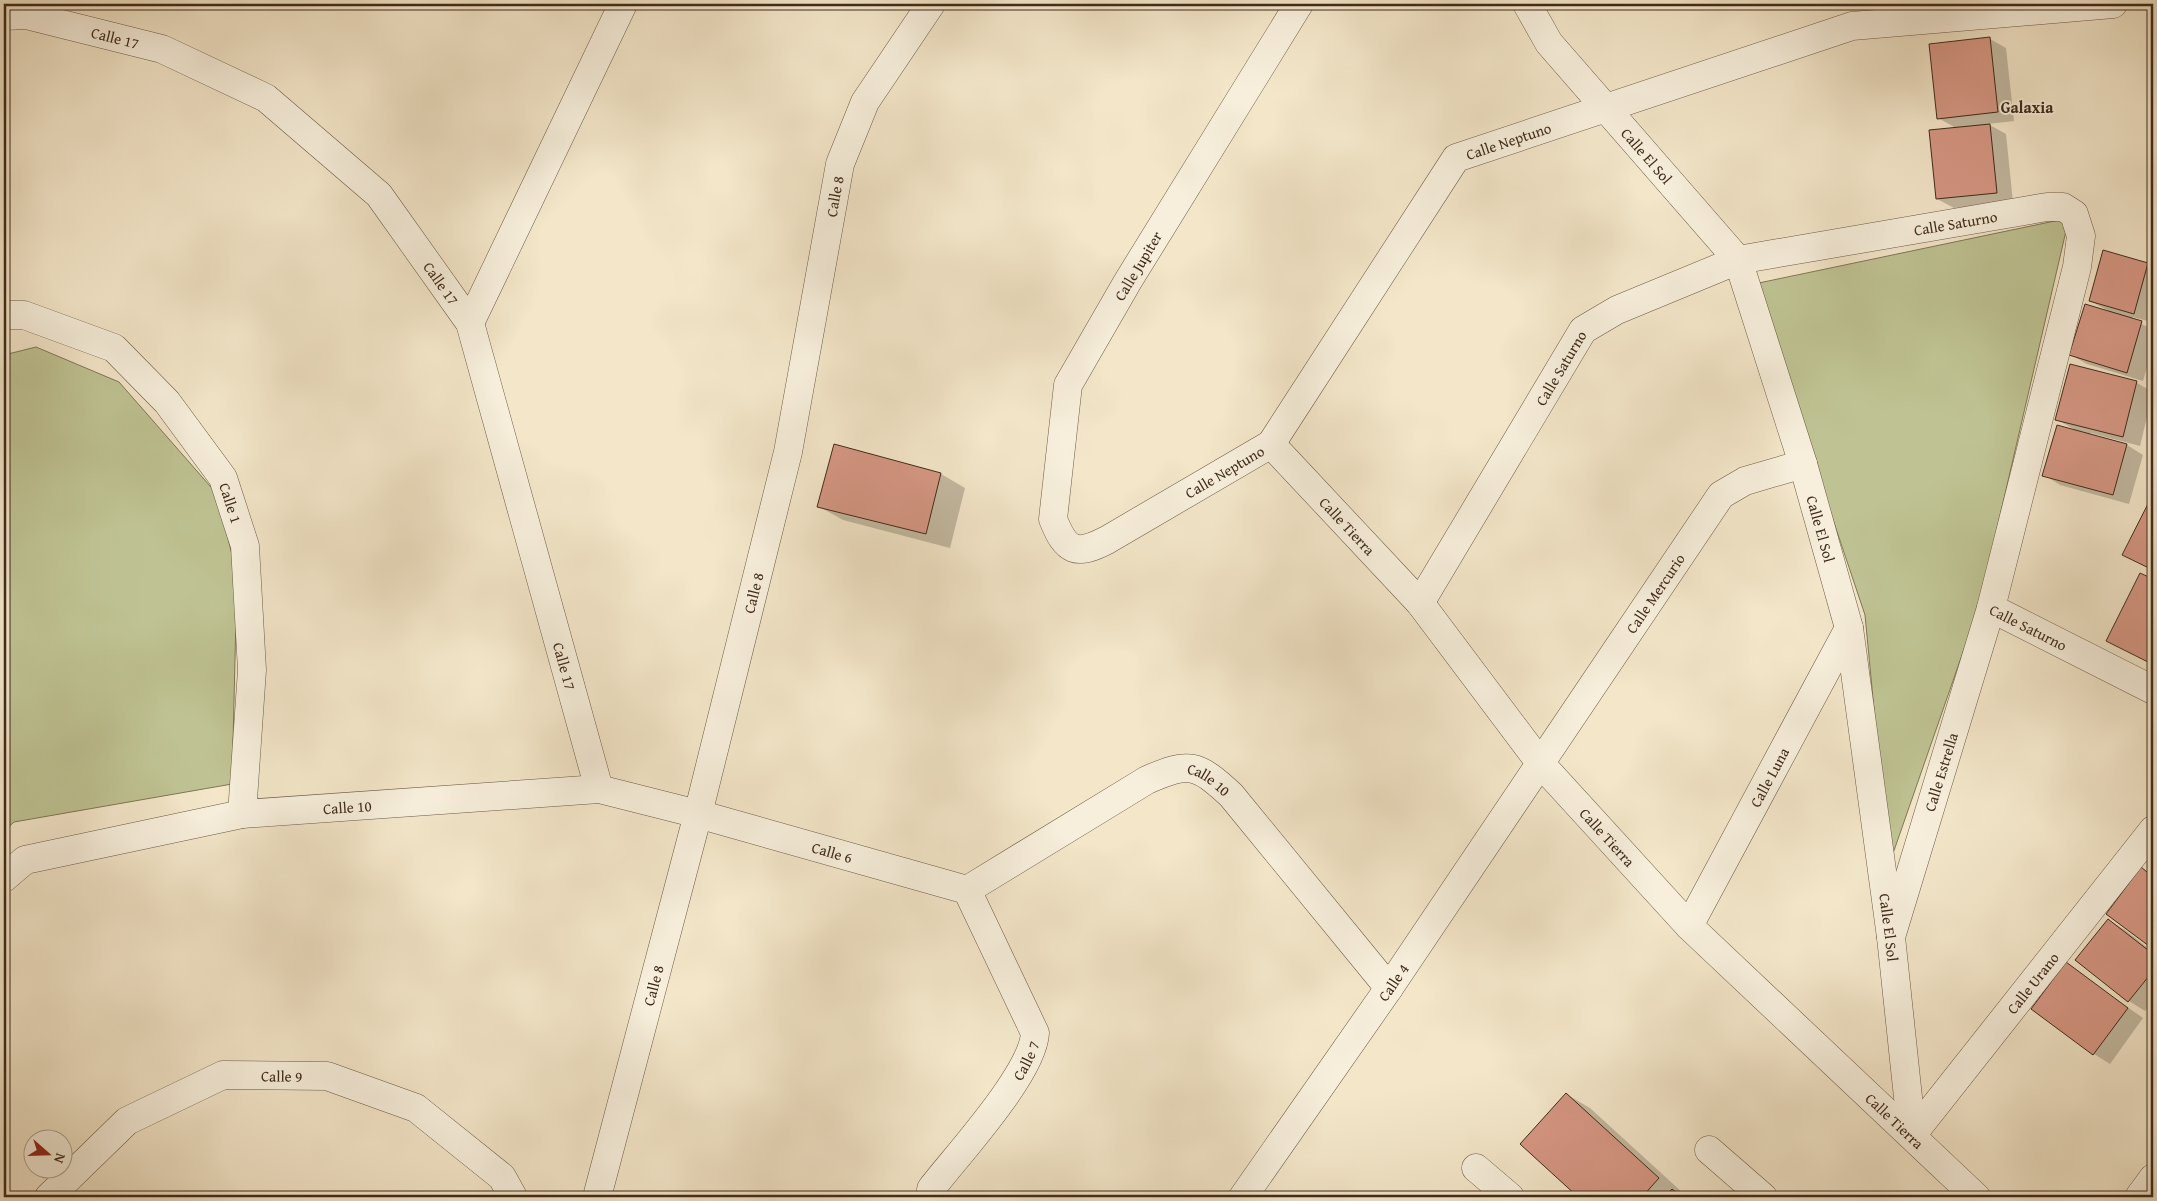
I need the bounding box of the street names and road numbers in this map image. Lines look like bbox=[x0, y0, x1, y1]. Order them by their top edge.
street label: Calle 17 bbox=[89, 21, 141, 53]
street label: Calle Neptuno bbox=[1463, 116, 1554, 164]
street label: Calle El Sol bbox=[1617, 123, 1677, 188]
street label: Calle 8 bbox=[820, 174, 848, 218]
street label: Calle Saturno bbox=[1912, 205, 1999, 240]
street label: Calle Jupiter bbox=[1109, 227, 1167, 305]
street label: Calle 17 bbox=[419, 257, 464, 309]
street label: Calle Saturno bbox=[1530, 326, 1591, 409]
street label: Calle Neptuno bbox=[1181, 440, 1268, 503]
street label: Calle 1 bbox=[215, 480, 247, 526]
street label: Calle Tierra bbox=[1315, 492, 1380, 560]
street label: Calle El Sol bbox=[1802, 493, 1841, 565]
street label: Calle Mercurio bbox=[1620, 549, 1690, 637]
street label: Calle 8 bbox=[738, 570, 768, 615]
street label: Calle Saturno bbox=[1986, 599, 2071, 655]
street label: Calle 17 bbox=[548, 640, 582, 692]
street label: Calle Estrella bbox=[1919, 730, 1963, 814]
street label: Calle Luna bbox=[1744, 743, 1794, 811]
street label: Calle 10 bbox=[1186, 758, 1235, 800]
street label: Calle 10 bbox=[322, 794, 372, 819]
street label: Calle Tierra bbox=[1575, 803, 1640, 871]
street label: Calle 6 bbox=[810, 836, 855, 868]
street label: Calle El Sol bbox=[1875, 892, 1904, 962]
street label: Calle Urano bbox=[2001, 947, 2063, 1018]
street label: Calle 4 bbox=[1373, 959, 1413, 1005]
street label: Calle 8 bbox=[637, 963, 668, 1008]
street label: Calle 7 bbox=[1007, 1038, 1044, 1084]
street label: Calle 9 bbox=[261, 1065, 302, 1086]
street label: Calle Tierra bbox=[1861, 1088, 1929, 1153]

